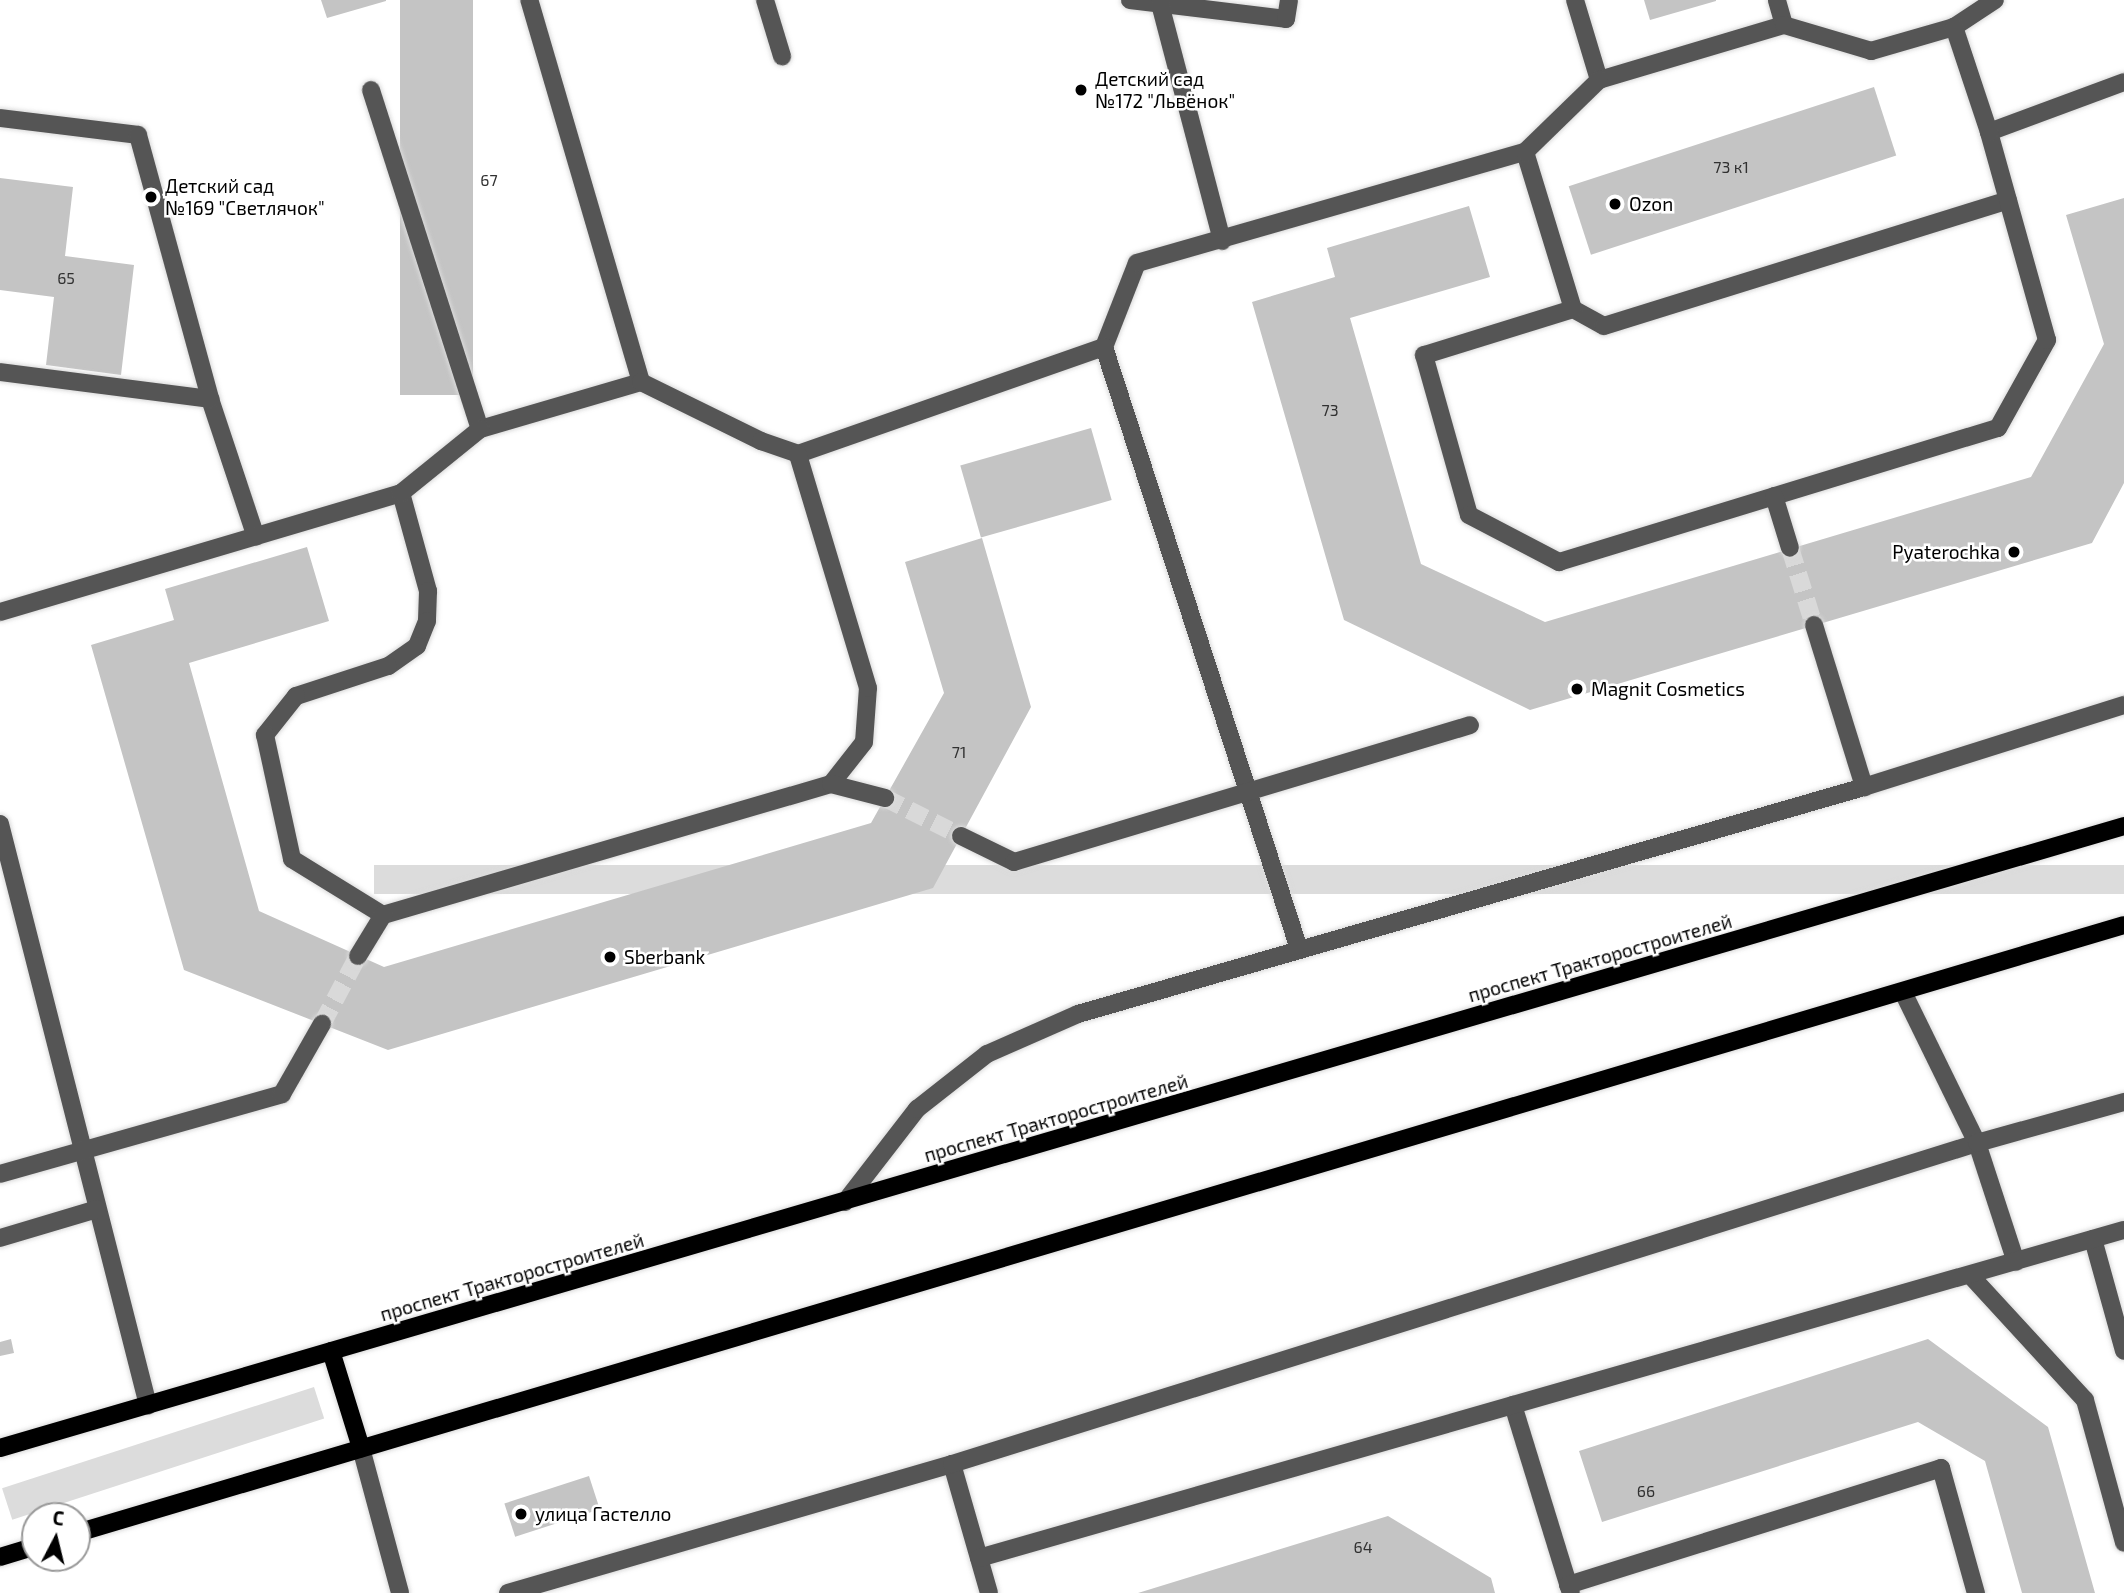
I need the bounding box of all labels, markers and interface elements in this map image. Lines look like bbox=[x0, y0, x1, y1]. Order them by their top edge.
place label: Детский сад №172 "Львёнок" bbox=[1095, 68, 1235, 112]
marker: Детский сад №172 "Львёнок" bbox=[1073, 82, 1089, 98]
house number: 73 к1 bbox=[1713, 157, 1749, 177]
house number: 67 bbox=[480, 170, 498, 190]
place label: Детский сад №169 "Светлячок" bbox=[165, 175, 325, 219]
marker: Детский сад №169 "Светлячок" bbox=[143, 189, 159, 205]
place label: Ozon bbox=[1629, 193, 1673, 215]
marker: Ozon bbox=[1607, 196, 1623, 212]
house number: 65 bbox=[57, 268, 75, 288]
house number: 73 bbox=[1321, 400, 1339, 420]
place label: Pyaterochka bbox=[1892, 541, 2000, 563]
marker: Pyaterochka bbox=[2006, 544, 2022, 560]
place label: Magnit Cosmetics bbox=[1591, 678, 1745, 700]
marker: Magnit Cosmetics bbox=[1569, 681, 1585, 697]
house number: 71 bbox=[952, 742, 966, 762]
street label: проспект Тракторостроителей bbox=[1465, 909, 1735, 1007]
place label: Sberbank bbox=[624, 946, 705, 968]
marker: Sberbank bbox=[602, 949, 618, 965]
street label: проспект Тракторостроителей bbox=[921, 1069, 1191, 1167]
street label: проспект Тракторостроителей bbox=[377, 1228, 647, 1326]
house number: 66 bbox=[1637, 1481, 1655, 1501]
north arrow bbox=[21, 1502, 91, 1572]
place label: улица Гастелло bbox=[535, 1503, 671, 1525]
text: С bbox=[51, 1506, 65, 1530]
marker: улица Гастелло bbox=[513, 1506, 529, 1522]
house number: 64 bbox=[1354, 1537, 1372, 1557]

